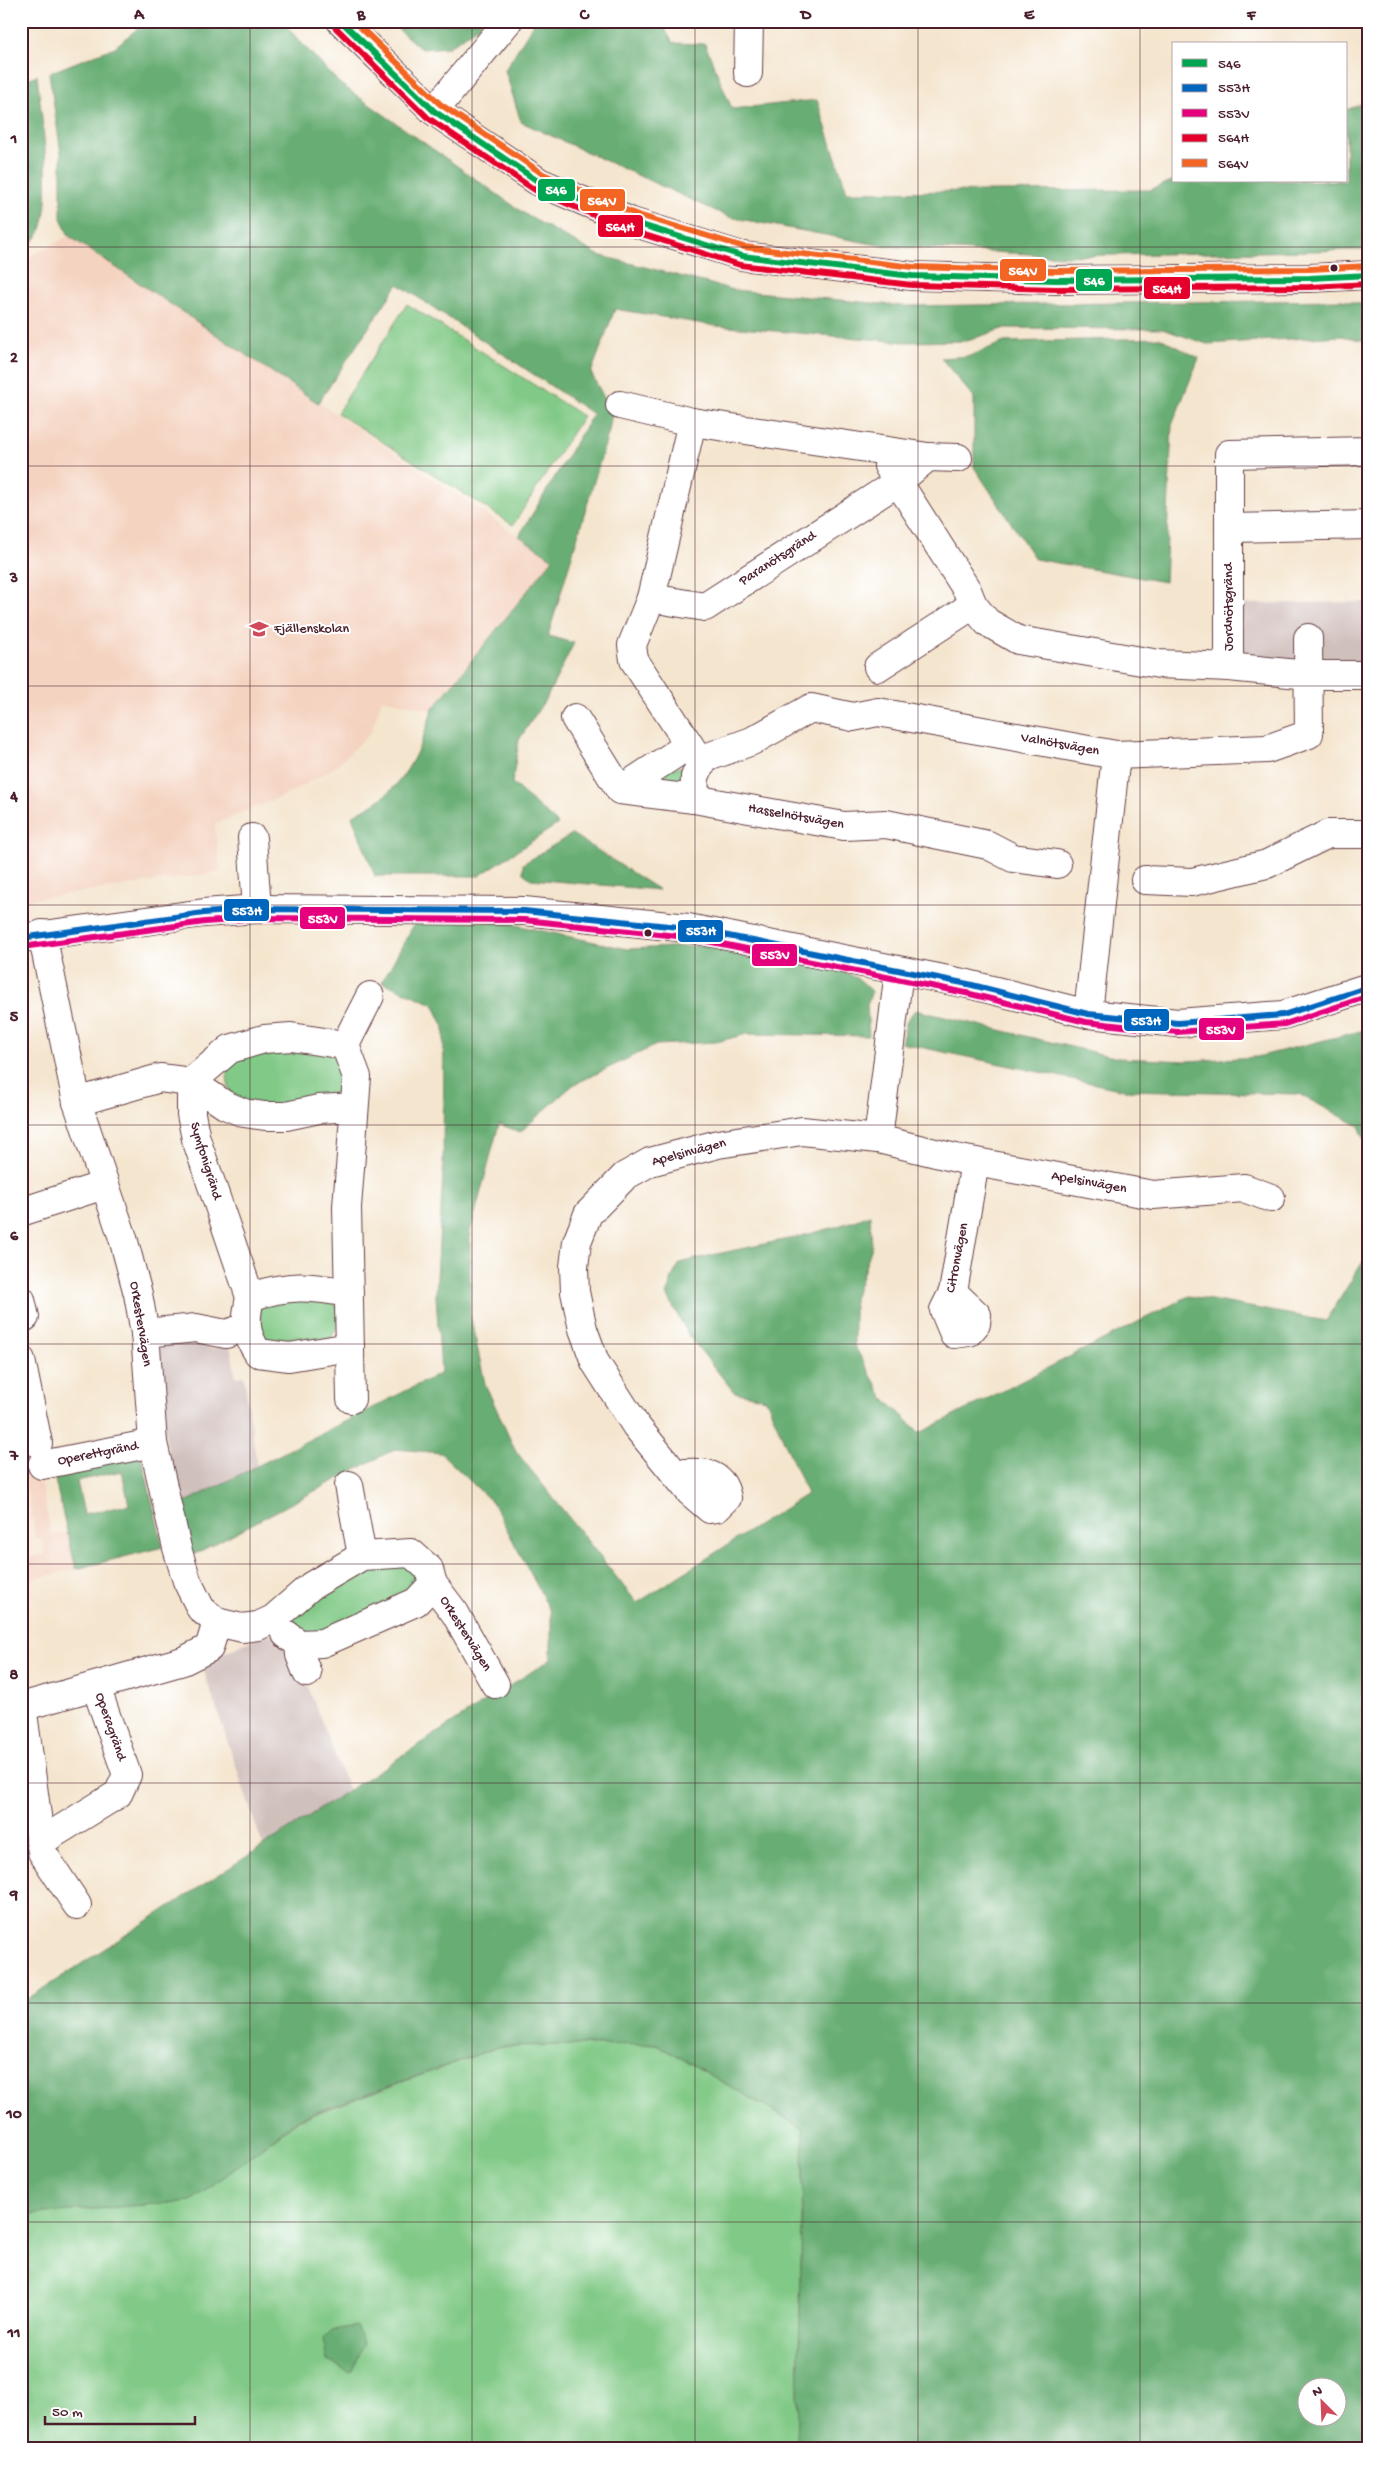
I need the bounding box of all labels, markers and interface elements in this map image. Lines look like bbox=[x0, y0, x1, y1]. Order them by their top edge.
text: A bbox=[133, 7, 145, 26]
text: B bbox=[356, 7, 366, 26]
text: C bbox=[579, 7, 590, 26]
text: D bbox=[799, 7, 812, 26]
text: E bbox=[1024, 7, 1035, 26]
text: F bbox=[1246, 7, 1257, 26]
legend bbox=[1172, 42, 1348, 182]
text: 546 bbox=[1218, 56, 1241, 74]
text: 553H bbox=[1218, 80, 1251, 98]
text: 553V bbox=[1218, 106, 1250, 124]
text: 564H bbox=[1218, 130, 1250, 148]
text: 1 bbox=[10, 131, 17, 150]
text: 564V bbox=[1218, 156, 1249, 174]
line badge: 546 bbox=[537, 178, 576, 202]
text: 546 bbox=[545, 183, 567, 200]
line badge: 564V bbox=[579, 188, 626, 212]
text: 564V bbox=[588, 194, 617, 211]
line badge: 564H bbox=[597, 214, 644, 238]
text: 564H bbox=[605, 220, 636, 237]
line badge: 564V bbox=[999, 258, 1047, 282]
unlabelled marker bbox=[1329, 263, 1339, 273]
text: 564V bbox=[1009, 264, 1038, 281]
line badge: 546 bbox=[1075, 268, 1113, 292]
text: 546 bbox=[1083, 274, 1105, 291]
line badge: 564H bbox=[1143, 276, 1191, 300]
text: 564H bbox=[1152, 282, 1183, 299]
text: 2 bbox=[10, 350, 18, 369]
street label: Paranötsgränd bbox=[735, 527, 821, 591]
street label: Jordnötsgränd bbox=[1221, 561, 1238, 651]
text: 3 bbox=[9, 570, 18, 589]
school or university icon: Fjällenskolan bbox=[248, 618, 270, 640]
place label: Fjällenskolan bbox=[273, 621, 350, 638]
street label: Valnötsvägen bbox=[1019, 730, 1101, 760]
text: 4 bbox=[9, 789, 18, 808]
street label: Hasselnötsvägen bbox=[747, 800, 846, 834]
line badge: 553H bbox=[223, 898, 270, 922]
text: 553H bbox=[232, 904, 263, 921]
line badge: 553V bbox=[299, 906, 346, 930]
text: 553V bbox=[308, 912, 338, 929]
line badge: 553H bbox=[677, 919, 724, 943]
text: 553H bbox=[686, 924, 717, 941]
unlabelled marker bbox=[643, 928, 653, 938]
line badge: 553V bbox=[751, 943, 798, 967]
text: 553V bbox=[760, 948, 790, 965]
line badge: 553H bbox=[1123, 1008, 1170, 1032]
text: 5 bbox=[10, 1009, 19, 1028]
text: 553H bbox=[1131, 1014, 1162, 1031]
line badge: 553V bbox=[1198, 1017, 1245, 1041]
text: 553V bbox=[1206, 1023, 1236, 1040]
street label: Symfonigränd bbox=[185, 1120, 225, 1204]
street label: Apelsinvägen bbox=[650, 1135, 728, 1171]
street label: Apelsinvägen bbox=[1050, 1168, 1128, 1198]
street label: Citronvägen bbox=[943, 1221, 973, 1294]
text: 6 bbox=[10, 1228, 19, 1247]
street label: Orkestervägen bbox=[125, 1280, 155, 1368]
street label: Operettgränd bbox=[56, 1438, 141, 1470]
text: 7 bbox=[9, 1448, 19, 1467]
street label: Orkestervägen bbox=[435, 1593, 495, 1675]
text: 8 bbox=[10, 1667, 19, 1686]
street label: Operagränd bbox=[90, 1691, 130, 1765]
text: 9 bbox=[9, 1887, 18, 1906]
text: 10 bbox=[5, 2106, 22, 2125]
text: 11 bbox=[7, 2325, 20, 2344]
north arrow bbox=[1298, 2376, 1348, 2426]
text: N bbox=[1310, 2383, 1325, 2402]
scale bar bbox=[45, 2394, 195, 2426]
text: 50 m bbox=[52, 2404, 83, 2422]

